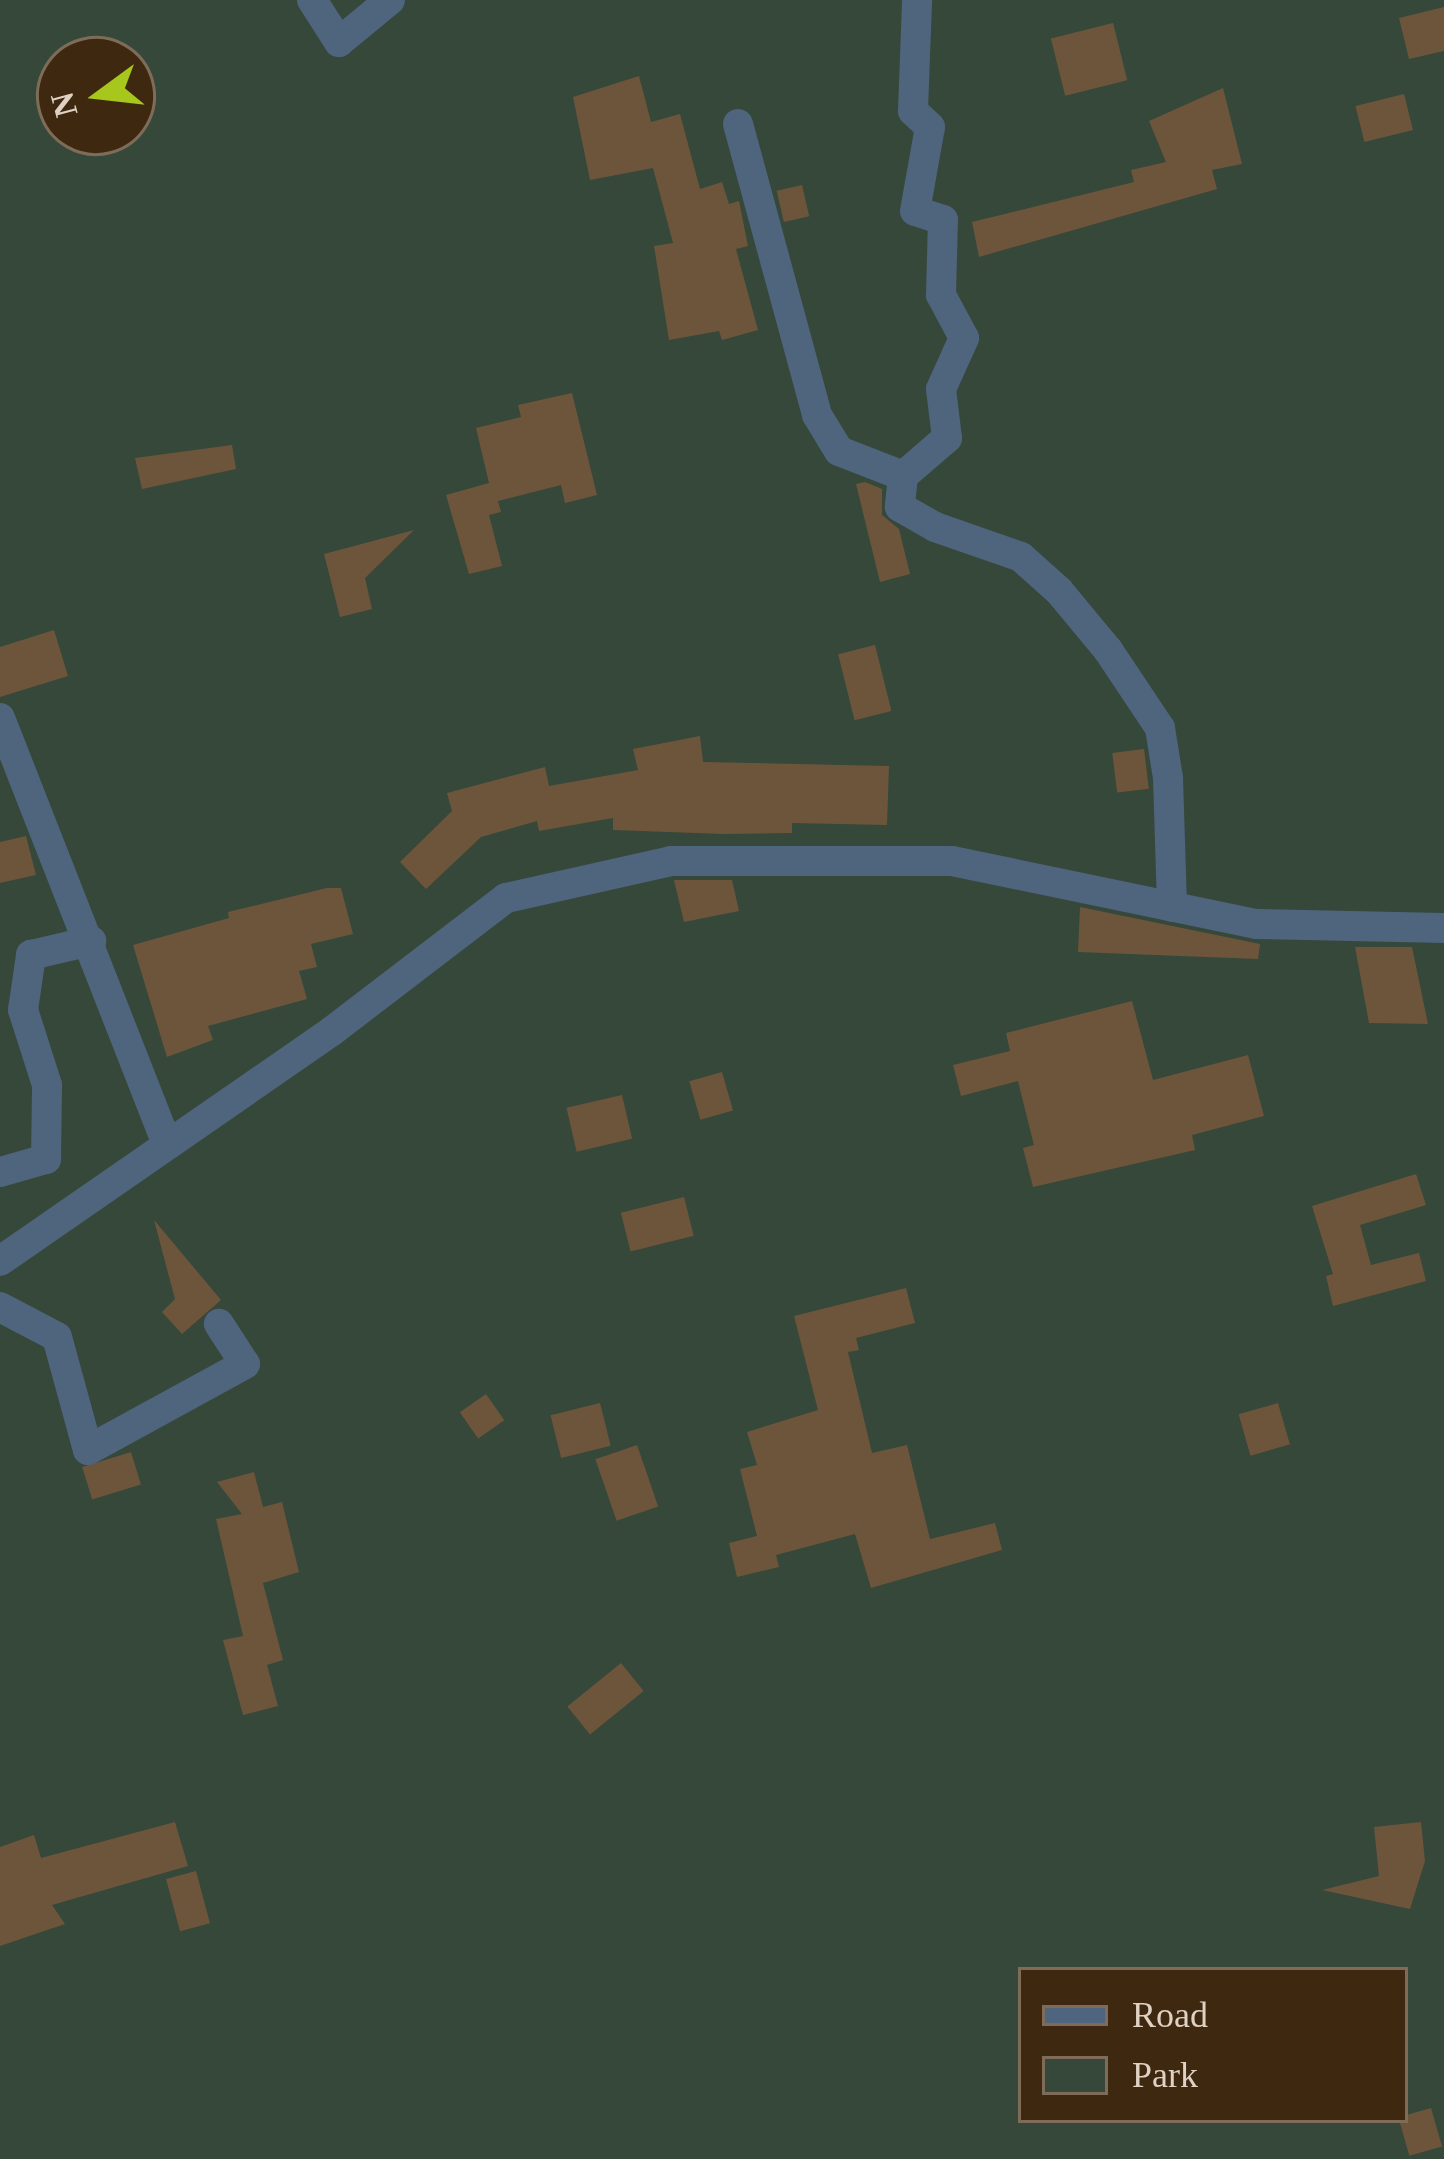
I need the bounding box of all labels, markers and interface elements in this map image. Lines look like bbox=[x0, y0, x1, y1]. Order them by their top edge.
north arrow bbox=[36, 36, 156, 156]
text: N bbox=[44, 88, 85, 121]
legend bbox=[1018, 1967, 1408, 2123]
text: Road bbox=[1132, 1995, 1208, 2035]
text: Park bbox=[1132, 2055, 1198, 2095]

